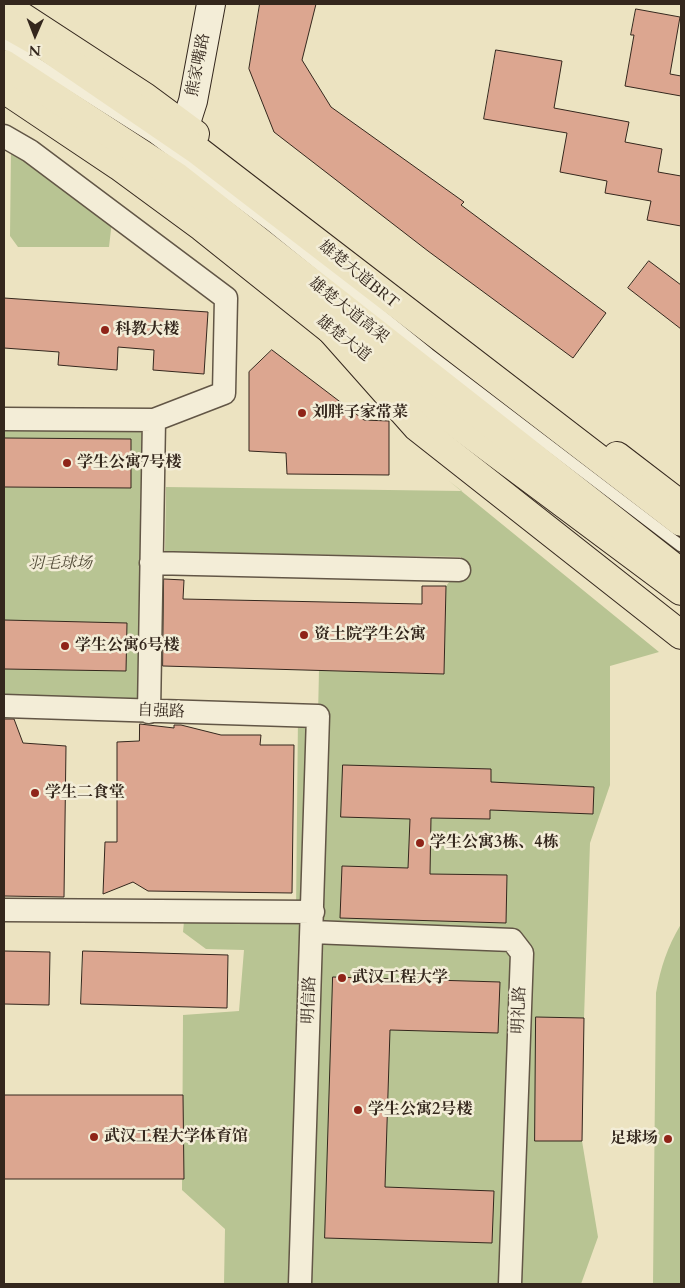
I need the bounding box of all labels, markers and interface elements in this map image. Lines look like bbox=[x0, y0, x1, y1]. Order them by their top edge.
north arrow bbox=[10, 10, 60, 60]
street label: 熊家嘴路 bbox=[183, 32, 215, 98]
text: N bbox=[28, 41, 41, 60]
street label: 雄楚大道BRT bbox=[314, 237, 402, 313]
street label: 雄楚大道高架 bbox=[304, 274, 392, 348]
street label: 雄楚大道 bbox=[312, 312, 374, 366]
place label: 科教大楼 bbox=[115, 320, 179, 340]
marker: 科教大楼 bbox=[99, 324, 111, 336]
place label: 刘胖子家常菜 bbox=[312, 403, 408, 423]
marker: 刘胖子家常菜 bbox=[296, 407, 308, 419]
place label: 学生公寓7号楼 bbox=[77, 453, 181, 473]
marker: 学生公寓7号楼 bbox=[61, 457, 73, 469]
park label: 羽毛球场 bbox=[28, 554, 92, 574]
place label: 资土院学生公寓 bbox=[314, 625, 426, 645]
marker: 资土院学生公寓 bbox=[298, 629, 310, 641]
place label: 学生公寓6号楼 bbox=[75, 636, 179, 656]
marker: 学生公寓6号楼 bbox=[59, 640, 71, 652]
street label: 自强路 bbox=[137, 702, 185, 722]
place label: 学生二食堂 bbox=[45, 783, 125, 803]
marker: 学生二食堂 bbox=[29, 787, 41, 799]
place label: 学生公寓3栋、4栋 bbox=[430, 833, 558, 853]
marker: 学生公寓3栋、4栋 bbox=[414, 837, 426, 849]
place label: 武汉工程大学 bbox=[352, 968, 448, 988]
marker: 武汉工程大学 bbox=[336, 972, 348, 984]
street label: 明信路 bbox=[300, 976, 320, 1024]
street label: 明礼路 bbox=[510, 986, 530, 1034]
place label: 学生公寓2号楼 bbox=[368, 1100, 472, 1120]
marker: 学生公寓2号楼 bbox=[352, 1104, 364, 1116]
place label: 武汉工程大学体育馆 bbox=[104, 1127, 248, 1147]
place label: 足球场 bbox=[610, 1129, 658, 1149]
marker: 武汉工程大学体育馆 bbox=[88, 1131, 100, 1143]
marker: 足球场 bbox=[662, 1133, 674, 1145]

